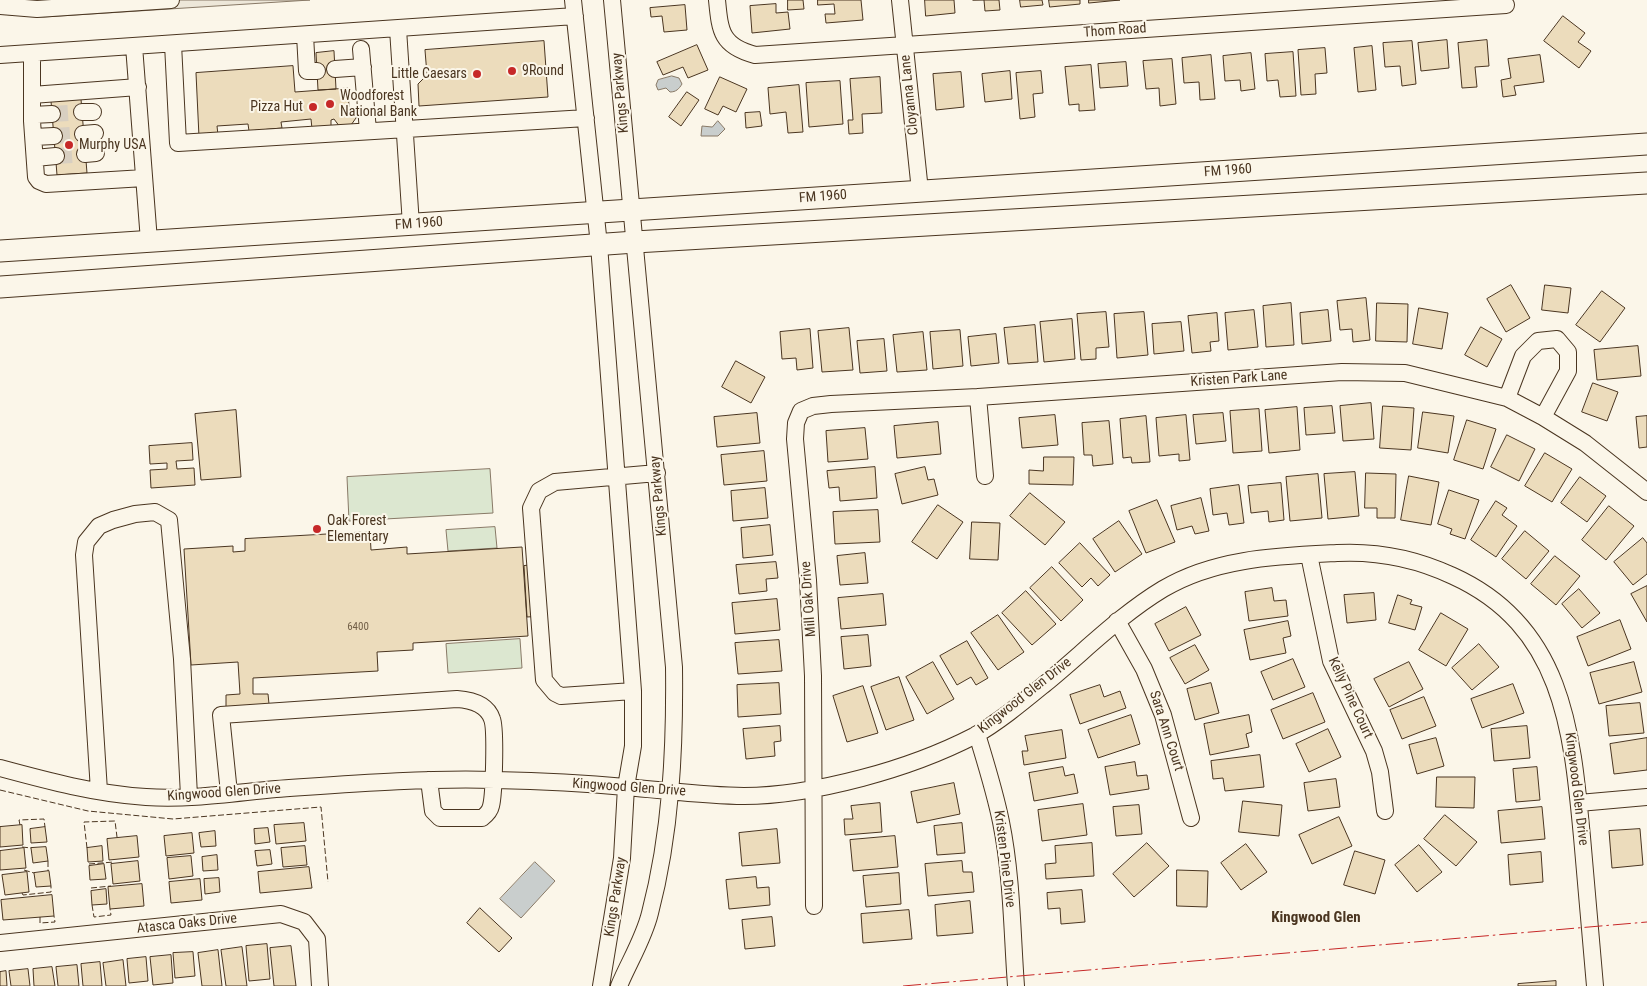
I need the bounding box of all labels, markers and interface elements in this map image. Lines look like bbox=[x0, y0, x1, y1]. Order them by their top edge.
street label: Thom Road bbox=[1083, 20, 1147, 42]
street label: Kings Parkway bbox=[609, 52, 633, 134]
street label: Cloyanna Lane bbox=[897, 54, 923, 136]
place label: 9Round bbox=[522, 63, 564, 79]
marker: 9Round bbox=[506, 65, 518, 77]
place label: Little Caesars bbox=[391, 66, 467, 82]
marker: Little Caesars bbox=[471, 68, 483, 80]
place label: Woodforest National Bank bbox=[340, 88, 417, 120]
marker: Woodforest National Bank bbox=[324, 98, 336, 110]
place label: Pizza Hut bbox=[250, 99, 303, 115]
marker: Pizza Hut bbox=[307, 101, 319, 113]
place label: Murphy USA bbox=[79, 137, 147, 153]
marker: Murphy USA bbox=[63, 139, 75, 151]
street label: FM 1960 bbox=[1203, 161, 1253, 181]
street label: FM 1960 bbox=[798, 187, 848, 207]
street label: FM 1960 bbox=[394, 214, 444, 234]
street label: Kristen Park Lane bbox=[1190, 367, 1288, 391]
street label: Kings Parkway bbox=[647, 455, 671, 537]
place label: Oak Forest Elementary bbox=[327, 513, 389, 546]
marker: Oak Forest Elementary bbox=[311, 523, 323, 535]
street label: Mill Oak Drive bbox=[798, 561, 820, 637]
house number: 6400 bbox=[347, 620, 369, 634]
street label: Kingwood Glen Drive bbox=[975, 654, 1075, 738]
street label: Kelly Pine Court bbox=[1324, 655, 1376, 741]
street label: Sara Ann Court bbox=[1145, 689, 1187, 773]
street label: Kingwood Glen Drive bbox=[1561, 731, 1591, 847]
street label: Kingwood Glen Drive bbox=[572, 776, 686, 800]
street label: Kingwood Glen Drive bbox=[167, 781, 281, 805]
street label: Kristen Pine Drive bbox=[990, 810, 1018, 908]
street label: Kings Parkway bbox=[601, 856, 631, 938]
district label: Kingwood Glen bbox=[1271, 909, 1361, 927]
street label: Atasca Oaks Drive bbox=[136, 910, 238, 938]

